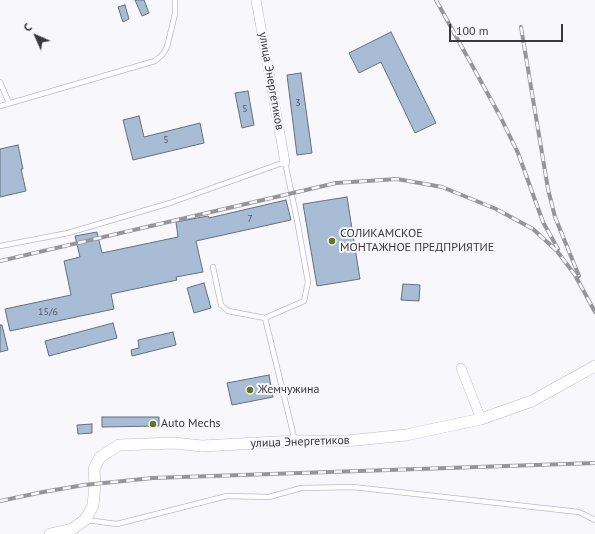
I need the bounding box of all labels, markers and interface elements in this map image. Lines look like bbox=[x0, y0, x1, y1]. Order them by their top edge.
north arrow bbox=[16, 16, 56, 56]
scale bar bbox=[451, 16, 565, 42]
text: С bbox=[20, 20, 35, 35]
text: 100 m bbox=[456, 23, 489, 38]
street label: улица Энергетиков bbox=[255, 31, 287, 131]
house number: 3 bbox=[295, 97, 301, 109]
house number: 5 bbox=[242, 103, 248, 115]
house number: 5 bbox=[163, 134, 169, 146]
house number: 7 bbox=[247, 213, 253, 225]
place label: СОЛИКАМСКОЕ МОНТАЖНОЕ ПРЕДПРИЯТИЕ bbox=[340, 227, 494, 255]
marker: СОЛИКАМСКОЕ МОНТАЖНОЕ ПРЕДПРИЯТИЕ bbox=[327, 236, 337, 246]
house number: 15/6 bbox=[38, 306, 58, 318]
place label: Жемчужина bbox=[258, 383, 319, 397]
marker: Жемчужина bbox=[245, 385, 255, 395]
place label: Auto Mechs bbox=[161, 417, 221, 431]
marker: Auto Mechs bbox=[148, 419, 158, 429]
street label: улица Энергетиков bbox=[250, 433, 350, 451]

